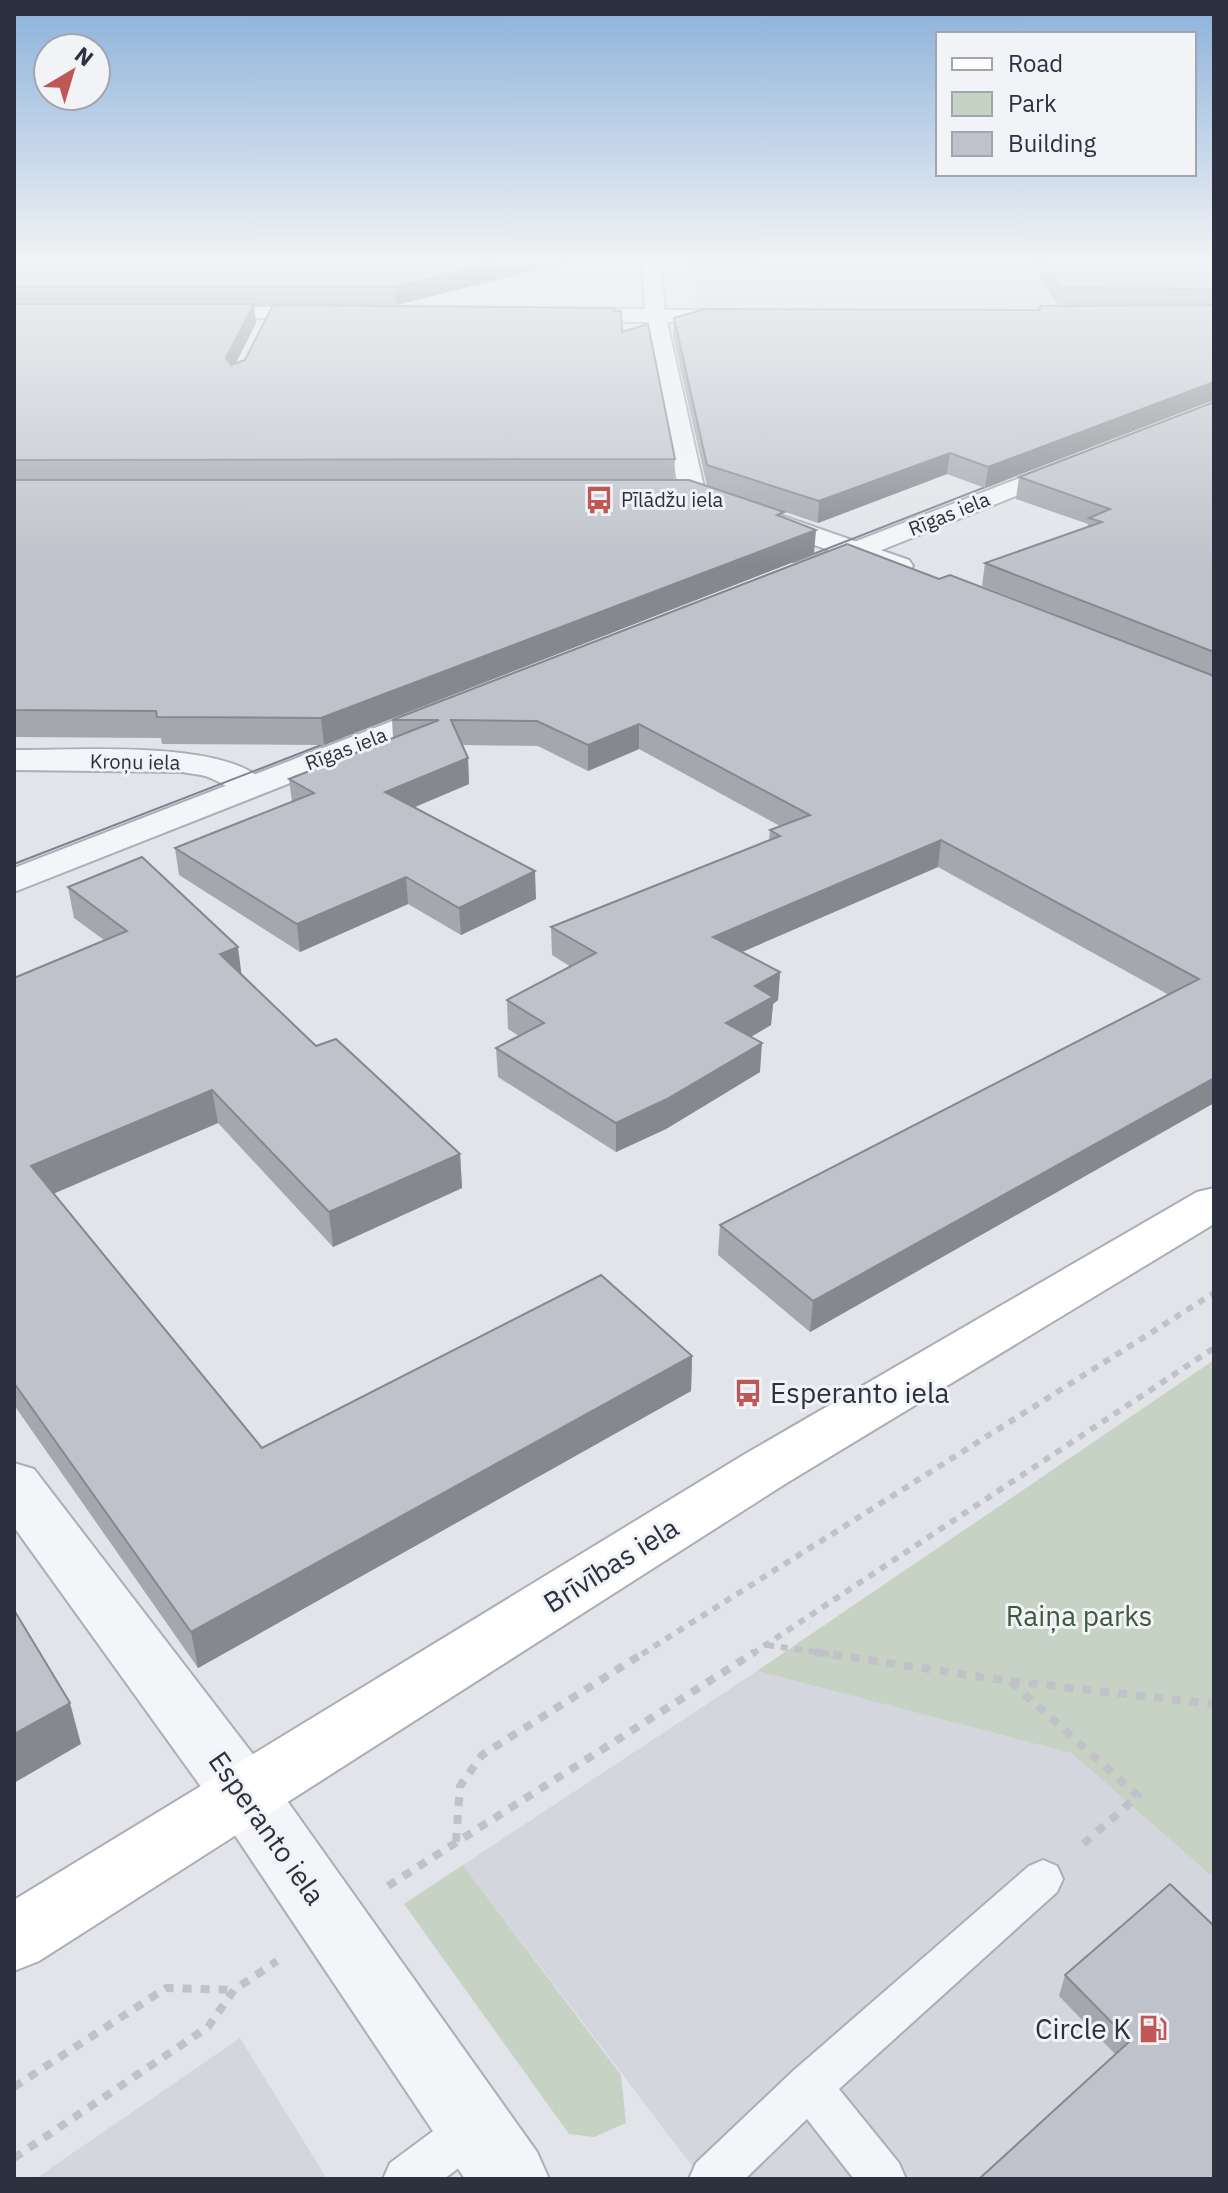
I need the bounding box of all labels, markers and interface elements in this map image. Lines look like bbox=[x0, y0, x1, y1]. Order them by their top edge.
north arrow bbox=[32, 32, 112, 112]
legend bbox=[936, 32, 1196, 176]
text: N bbox=[69, 40, 100, 72]
text: Road bbox=[1008, 47, 1063, 79]
text: Park bbox=[1008, 87, 1057, 119]
text: Building bbox=[1008, 127, 1096, 159]
bus stop icon: Pīlādžu iela bbox=[584, 485, 614, 515]
street label: Rīgas iela bbox=[904, 485, 994, 542]
place label: Pīlādžu iela bbox=[621, 486, 724, 513]
street label: Rīgas iela bbox=[301, 720, 391, 776]
street label: Kroņu iela bbox=[90, 747, 181, 776]
place label: Esperanto iela bbox=[770, 1374, 950, 1411]
bus stop icon: Esperanto iela bbox=[733, 1378, 763, 1408]
street label: Brīvības iela bbox=[536, 1508, 685, 1621]
park label: Raiņa parks bbox=[1006, 1597, 1152, 1634]
street label: Esperanto iela bbox=[201, 1744, 334, 1912]
place label: Circle K bbox=[1035, 2010, 1131, 2047]
fuel station icon: Circle K bbox=[1138, 2014, 1168, 2044]

